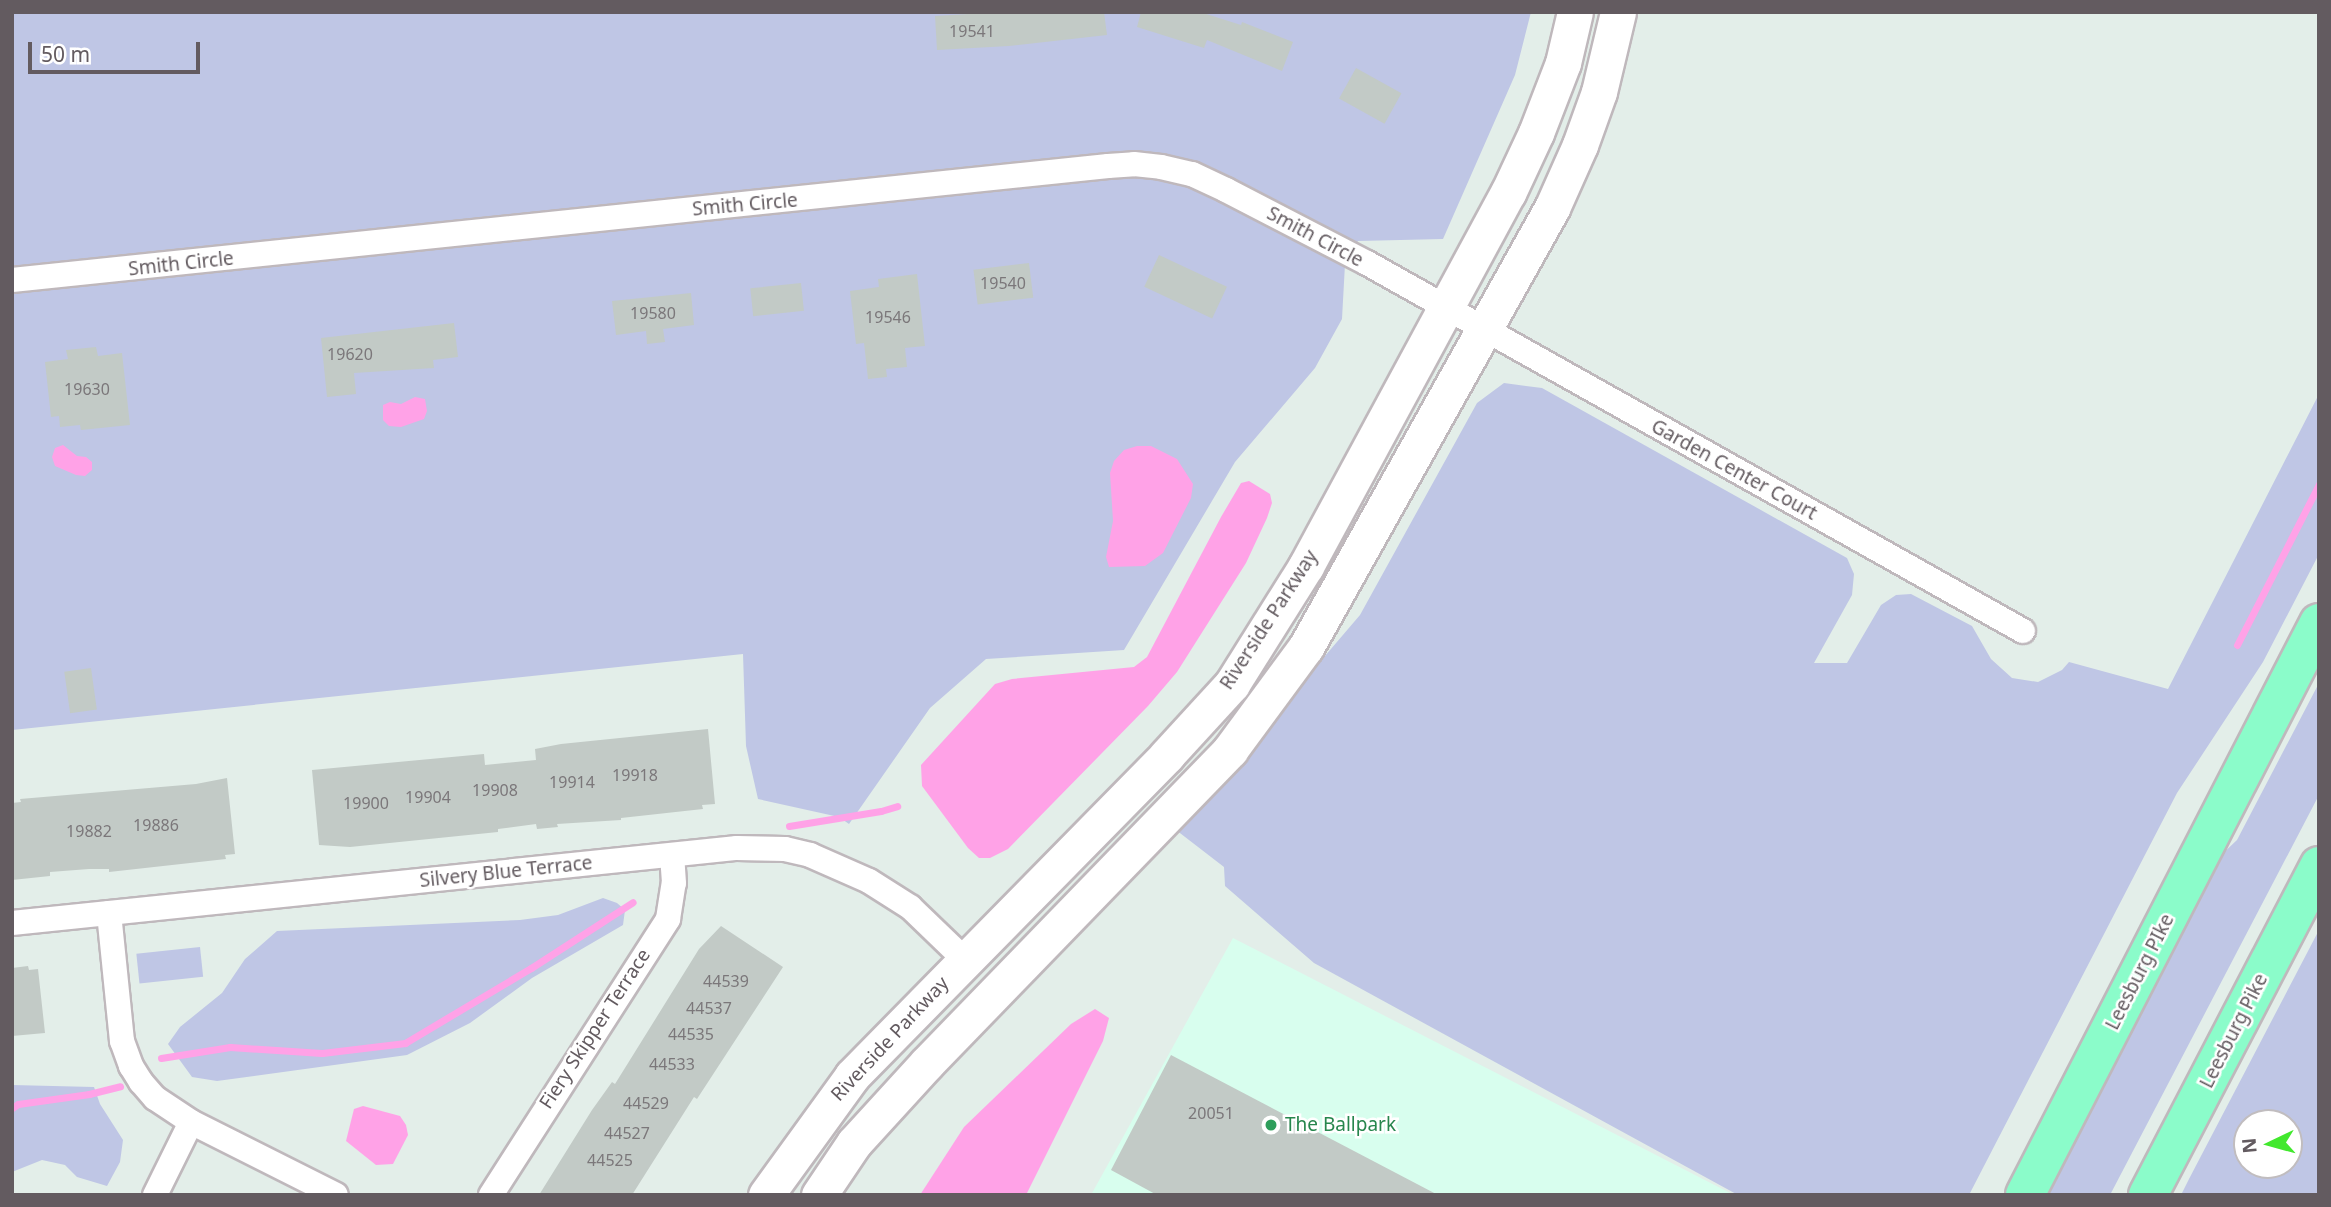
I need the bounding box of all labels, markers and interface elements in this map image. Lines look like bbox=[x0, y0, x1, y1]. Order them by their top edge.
house number: 19541 bbox=[949, 21, 995, 41]
scale bar bbox=[32, 28, 203, 72]
text: 50 m bbox=[41, 40, 90, 68]
street label: Smith Circle bbox=[691, 189, 799, 221]
street label: Smith Circle bbox=[1263, 202, 1367, 272]
street label: Smith Circle bbox=[127, 247, 235, 281]
house number: 19540 bbox=[980, 273, 1026, 293]
house number: 19580 bbox=[630, 303, 676, 323]
house number: 19546 bbox=[865, 307, 911, 327]
house number: 19620 bbox=[327, 344, 373, 364]
house number: 19630 bbox=[64, 379, 110, 399]
street label: Garden Center Court bbox=[1647, 415, 1821, 525]
street label: Riverside Parkway bbox=[1215, 546, 1323, 694]
house number: 19918 bbox=[612, 765, 658, 785]
house number: 19914 bbox=[549, 772, 595, 792]
house number: 19908 bbox=[472, 780, 518, 800]
house number: 19904 bbox=[405, 787, 451, 807]
house number: 19900 bbox=[343, 793, 389, 813]
house number: 19886 bbox=[133, 815, 179, 835]
house number: 19882 bbox=[66, 821, 112, 841]
street label: Silvery Blue Terrace bbox=[419, 852, 593, 892]
street label: Leesburg PIke bbox=[2101, 910, 2179, 1034]
street label: Fiery Skipper Terrace bbox=[535, 945, 655, 1113]
street label: Leesburg Pike bbox=[2195, 970, 2273, 1092]
house number: 44539 bbox=[703, 971, 749, 991]
street label: Riverside Parkway bbox=[827, 972, 953, 1106]
house number: 44537 bbox=[686, 998, 732, 1018]
house number: 44535 bbox=[668, 1024, 714, 1044]
house number: 44533 bbox=[649, 1054, 695, 1074]
house number: 44529 bbox=[623, 1093, 669, 1113]
house number: 20051 bbox=[1188, 1103, 1234, 1123]
north arrow bbox=[2233, 1109, 2303, 1179]
place label: The Ballpark bbox=[1285, 1114, 1396, 1136]
marker: The Ballpark bbox=[1263, 1117, 1279, 1133]
house number: 44527 bbox=[604, 1123, 650, 1143]
text: N bbox=[2235, 1137, 2263, 1154]
house number: 44525 bbox=[587, 1150, 633, 1170]

